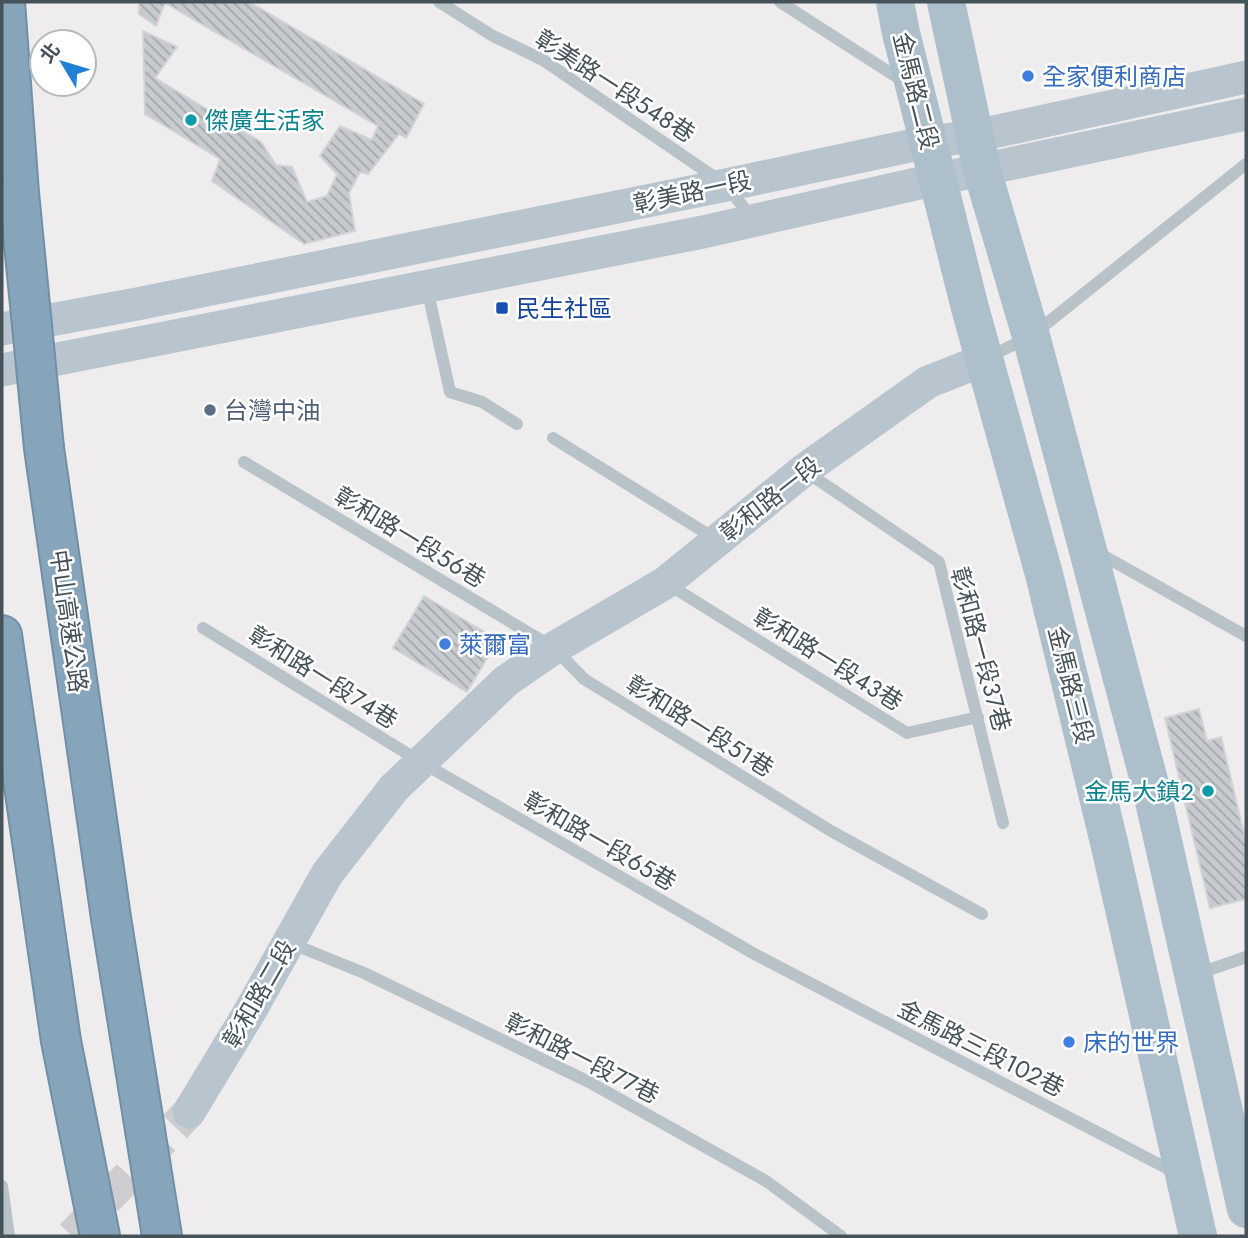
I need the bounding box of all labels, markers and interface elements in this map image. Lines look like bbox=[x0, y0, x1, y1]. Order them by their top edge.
street label: 彰美路一段548巷 bbox=[528, 21, 702, 151]
north arrow bbox=[28, 28, 98, 98]
street label: 金馬路二段 bbox=[885, 29, 947, 153]
text: 北 bbox=[34, 37, 66, 69]
place label: 全家便利商店 bbox=[1042, 59, 1186, 94]
marker: 全家便利商店 bbox=[1020, 68, 1036, 84]
place label: 傑廣生活家 bbox=[205, 103, 325, 138]
marker: 傑廣生活家 bbox=[183, 112, 199, 128]
street label: 彰美路一段 bbox=[630, 162, 754, 222]
place label: 民生社區 bbox=[516, 291, 612, 326]
marker: 民生社區 bbox=[494, 300, 510, 316]
place label: 台灣中油 bbox=[224, 393, 320, 428]
marker: 台灣中油 bbox=[202, 402, 218, 418]
street label: 彰和路一段 bbox=[712, 448, 828, 550]
street label: 彰和路一段56巷 bbox=[328, 478, 492, 596]
street label: 中山高速公路 bbox=[42, 547, 96, 695]
street label: 彰和路一段37巷 bbox=[942, 563, 1020, 735]
street label: 彰和路一段43巷 bbox=[746, 599, 910, 719]
street label: 彰和路一段74巷 bbox=[241, 617, 405, 737]
street label: 金馬路三段 bbox=[1040, 623, 1102, 747]
place label: 萊爾富 bbox=[459, 627, 531, 662]
marker: 萊爾富 bbox=[437, 636, 453, 652]
street label: 彰和路一段51巷 bbox=[619, 667, 781, 785]
place label: 金馬大鎮2 bbox=[1084, 774, 1194, 809]
street label: 彰和路一段65巷 bbox=[517, 783, 683, 899]
marker: 金馬大鎮2 bbox=[1200, 783, 1216, 799]
street label: 彰和路二段 bbox=[214, 933, 304, 1055]
street label: 金馬路三段102巷 bbox=[892, 991, 1070, 1105]
street label: 彰和路一段77巷 bbox=[499, 1004, 665, 1112]
place label: 床的世界 bbox=[1083, 1025, 1179, 1060]
marker: 床的世界 bbox=[1061, 1034, 1077, 1050]

